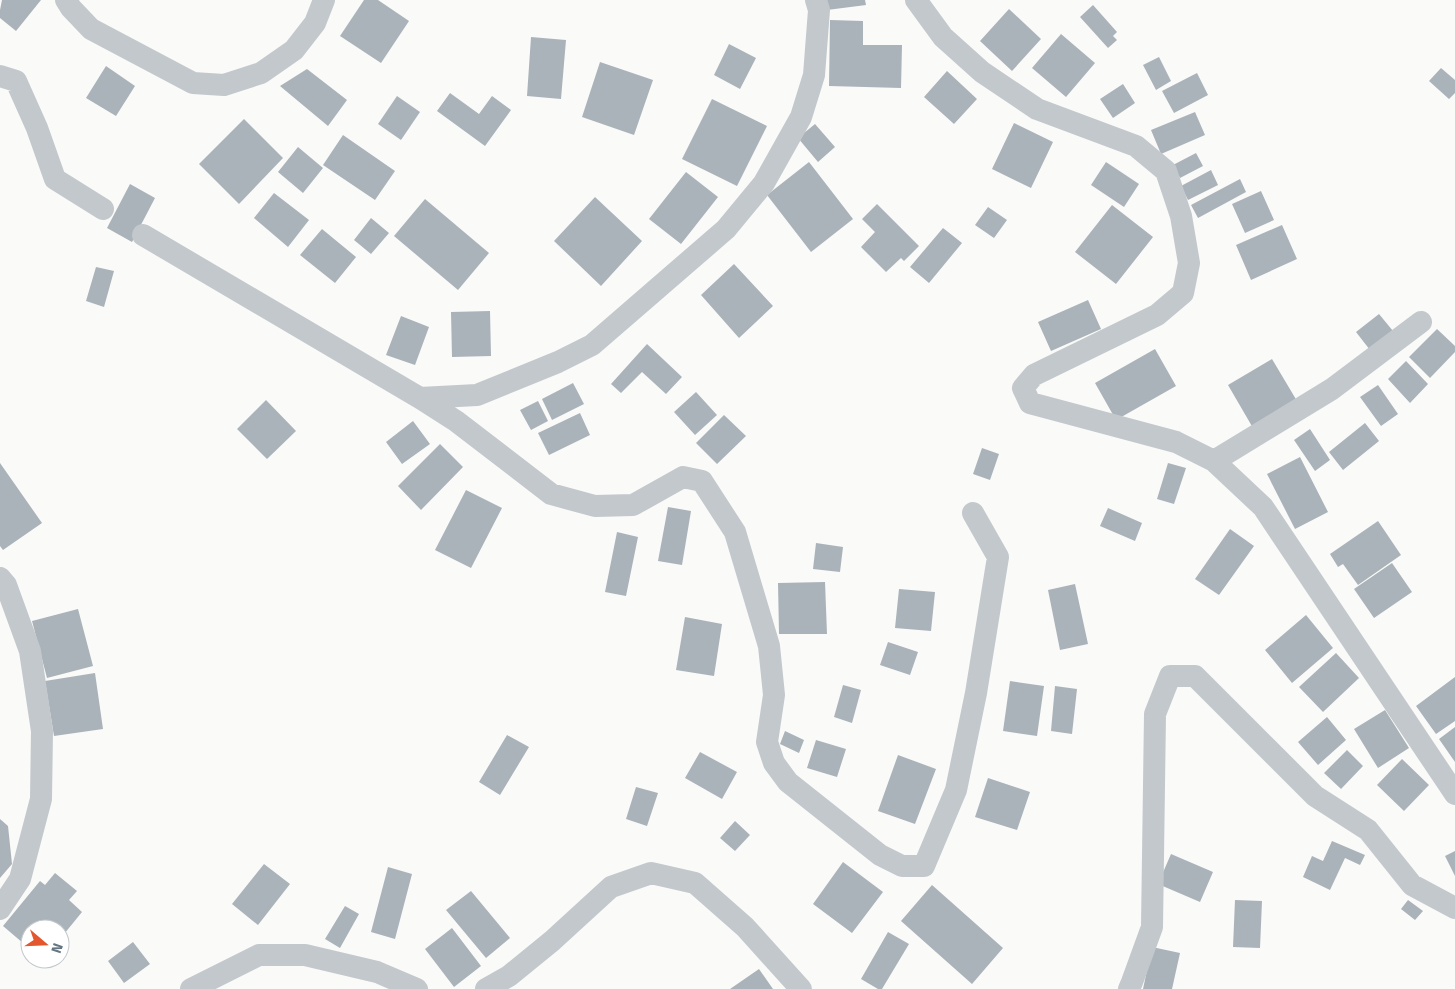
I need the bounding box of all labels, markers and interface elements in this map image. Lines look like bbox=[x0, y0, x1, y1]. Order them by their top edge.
north arrow bbox=[20, 919, 70, 969]
text: N bbox=[47, 941, 66, 955]

